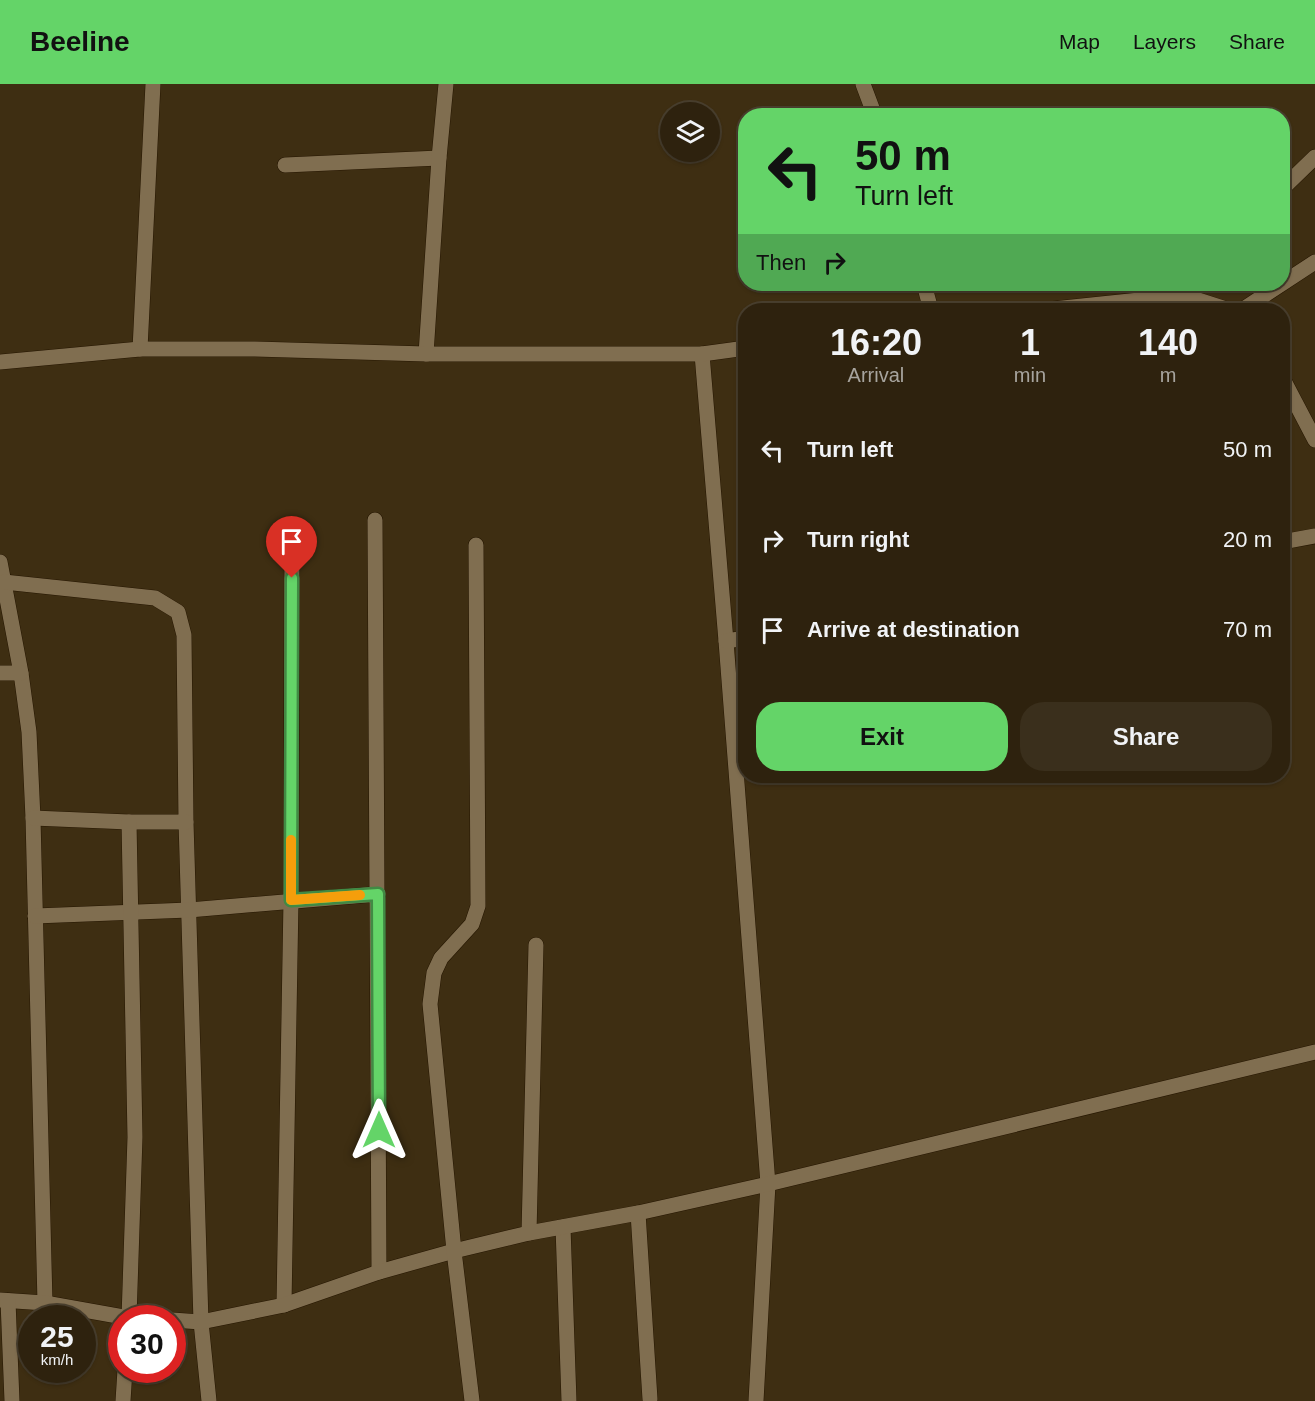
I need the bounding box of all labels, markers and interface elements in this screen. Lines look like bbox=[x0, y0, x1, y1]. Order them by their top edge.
text: Beeline bbox=[30, 26, 130, 57]
text: Map bbox=[1059, 30, 1100, 53]
text: Layers bbox=[1133, 30, 1196, 53]
text: Share bbox=[1229, 30, 1285, 53]
map controls bbox=[660, 102, 720, 162]
button: layers bbox=[660, 102, 720, 162]
icon: left bbox=[756, 132, 834, 210]
text: 50 m bbox=[855, 132, 951, 179]
text: Turn left bbox=[855, 181, 953, 211]
icon: right bbox=[818, 246, 851, 279]
text: Then bbox=[756, 250, 806, 275]
text: 16:20 bbox=[830, 322, 922, 363]
text: 1 bbox=[1020, 322, 1040, 363]
text: 140 bbox=[1138, 322, 1198, 363]
text: Arrival bbox=[848, 364, 904, 386]
text: min bbox=[1014, 364, 1046, 386]
text: m bbox=[1160, 364, 1176, 386]
icon: left bbox=[756, 434, 789, 467]
text: Turn left bbox=[807, 437, 893, 462]
text: 50 m bbox=[1223, 437, 1272, 462]
pin bbox=[266, 516, 317, 578]
icon: right bbox=[756, 524, 789, 557]
icon: arrive bbox=[275, 525, 308, 558]
text: Turn right bbox=[807, 527, 909, 552]
text: 20 m bbox=[1223, 527, 1272, 552]
icon: arrive bbox=[756, 614, 789, 647]
text: Arrive at destination bbox=[807, 617, 1020, 642]
text: 70 m bbox=[1223, 617, 1272, 642]
button: Exit bbox=[756, 702, 1008, 771]
button: Share bbox=[1020, 702, 1272, 771]
position arrow bbox=[347, 1098, 411, 1162]
speed limit sign: 30 bbox=[108, 1305, 186, 1383]
text: 25 bbox=[40, 1320, 74, 1353]
text: km/h bbox=[41, 1351, 73, 1368]

